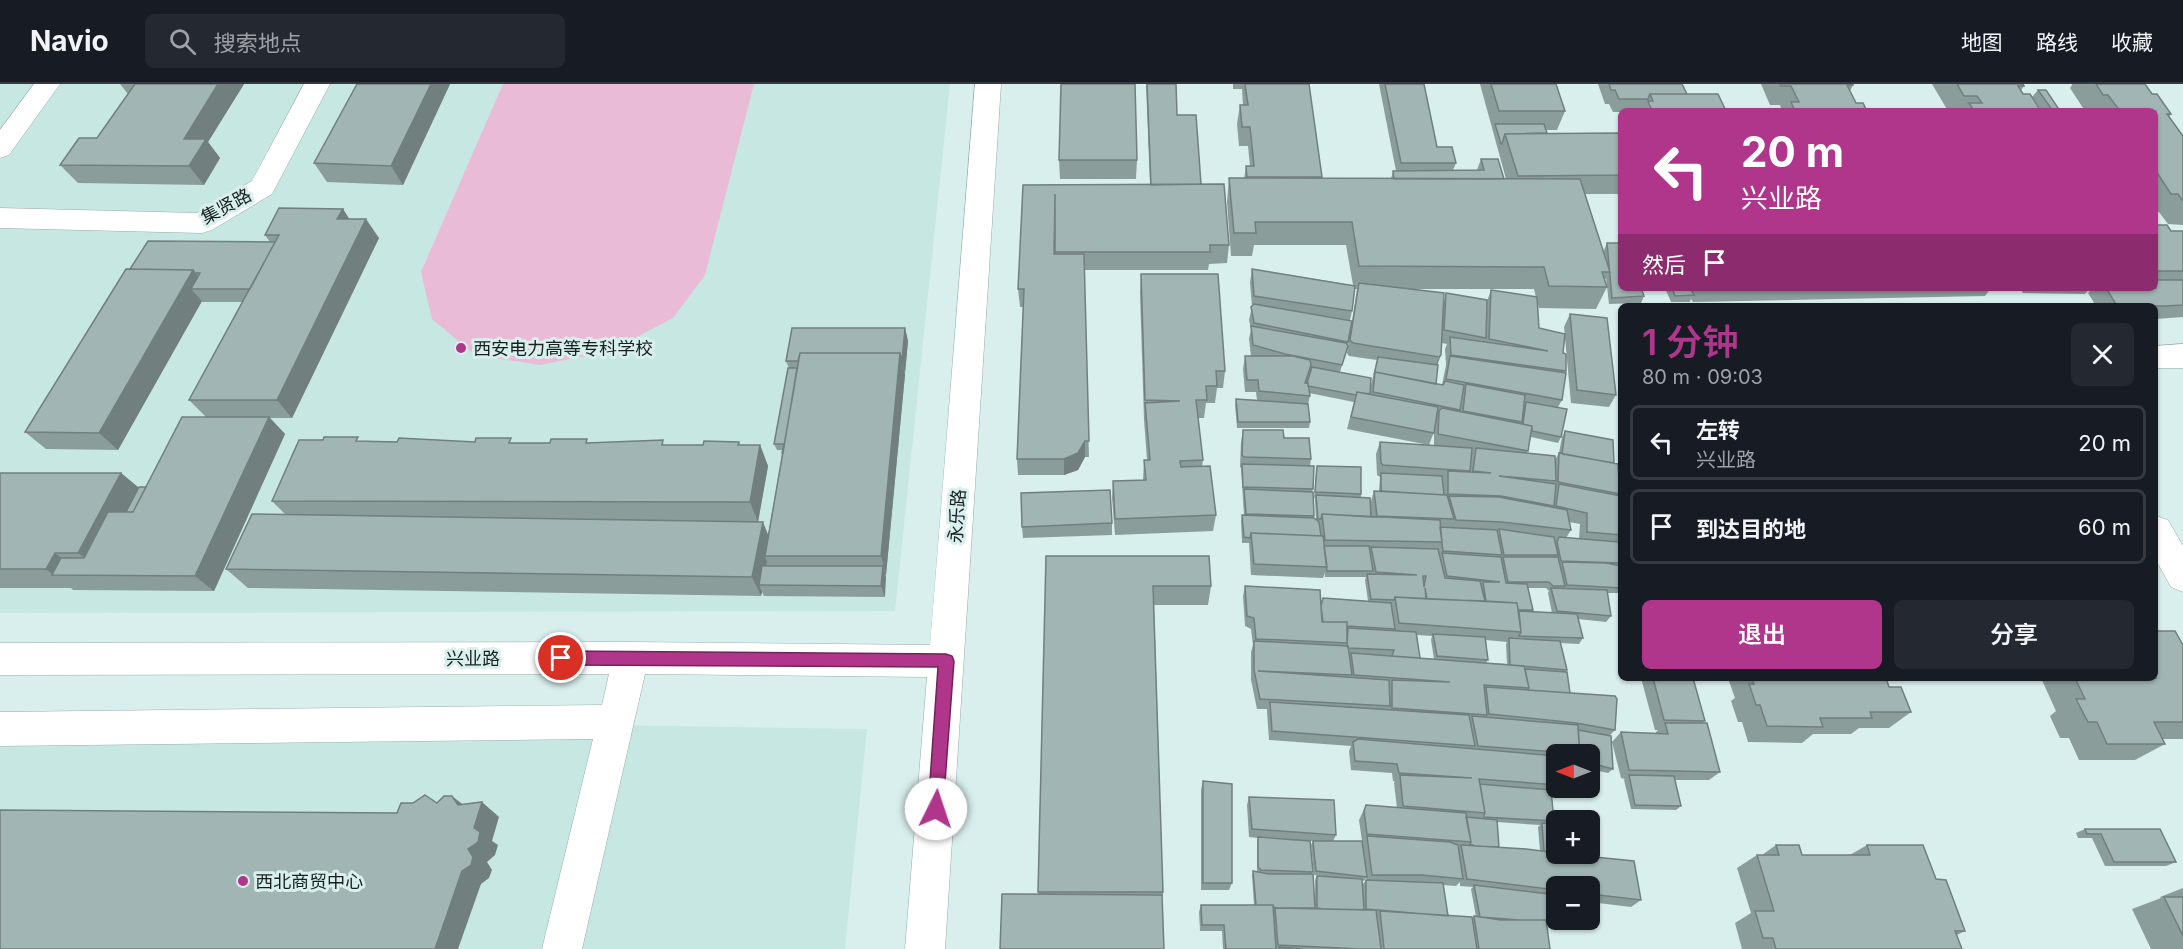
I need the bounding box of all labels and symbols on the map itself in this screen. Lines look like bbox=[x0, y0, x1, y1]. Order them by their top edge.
street label: 集贤路 bbox=[197, 184, 255, 228]
place label: 西安电力高等专科学校 bbox=[473, 338, 653, 359]
marker: 西安电力高等专科学校 bbox=[454, 341, 468, 355]
street label: 永乐路 bbox=[945, 488, 969, 544]
pin bbox=[535, 632, 586, 683]
street label: 兴业路 bbox=[446, 648, 500, 669]
north arrow bbox=[1546, 744, 1600, 798]
position arrow bbox=[904, 777, 968, 841]
place label: 西北商贸中心 bbox=[255, 871, 363, 892]
marker: 西北商贸中心 bbox=[236, 874, 250, 888]

